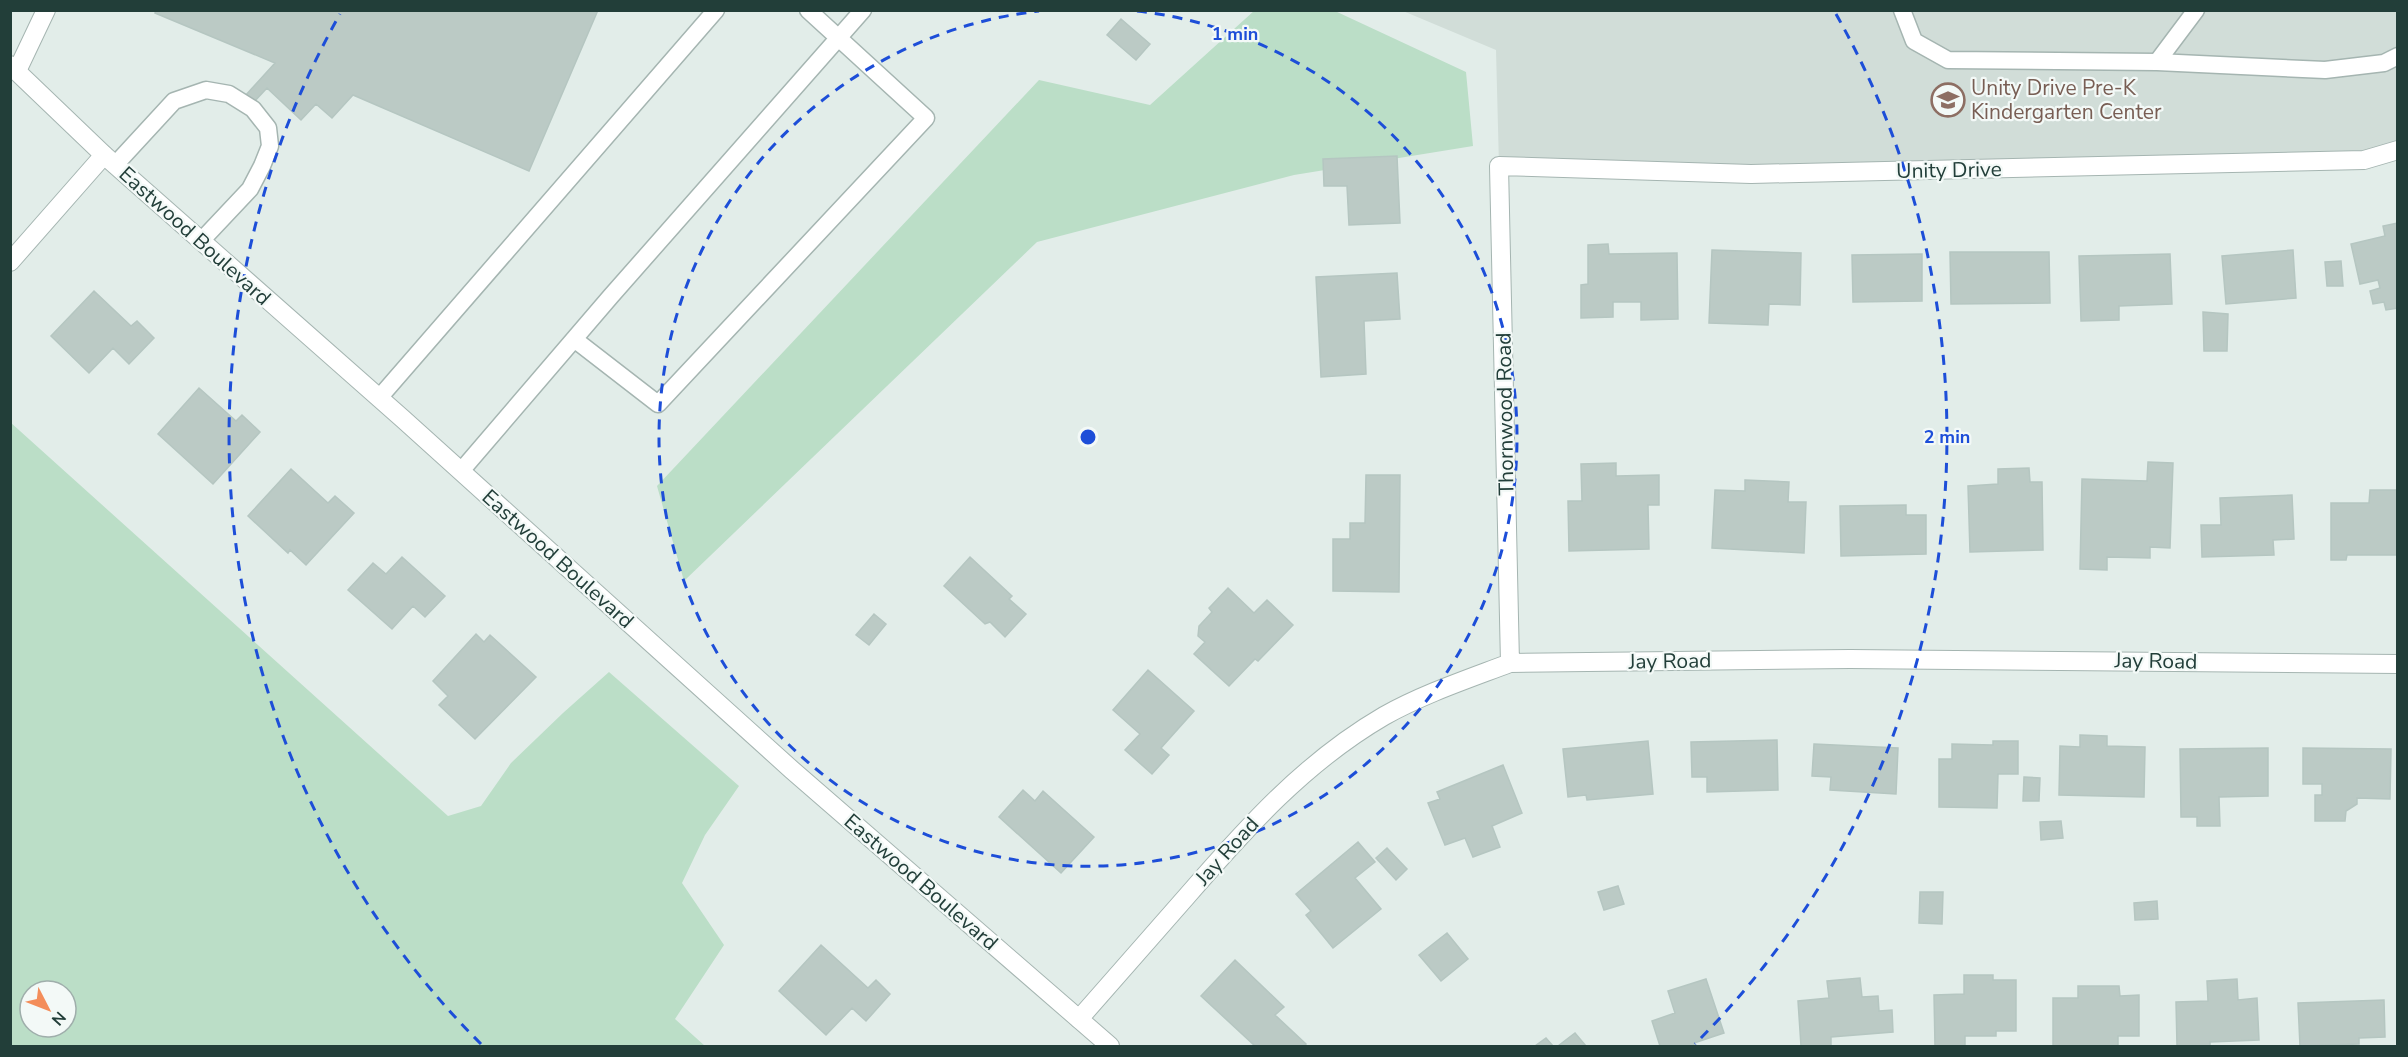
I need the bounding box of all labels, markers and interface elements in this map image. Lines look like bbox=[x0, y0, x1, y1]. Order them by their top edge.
text: 1 min bbox=[1212, 22, 1258, 46]
place label: Unity Drive Pre-K Kindergarten Center bbox=[1971, 74, 2162, 126]
school or university icon: Unity Drive Pre-K Kindergarten Center bbox=[1930, 82, 1966, 118]
street label: Unity Drive bbox=[1896, 155, 2002, 185]
street label: Eastwood Boulevard bbox=[113, 160, 277, 312]
street label: Thornwood Road bbox=[1490, 332, 1520, 496]
text: 2 min bbox=[1924, 425, 1970, 449]
centre of rings bbox=[1078, 427, 1098, 447]
street label: Eastwood Boulevard bbox=[476, 483, 640, 635]
street label: Jay Road bbox=[1627, 646, 1712, 676]
street label: Jay Road bbox=[2113, 646, 2198, 676]
street label: Eastwood Boulevard bbox=[838, 807, 1004, 957]
street label: Jay Road bbox=[1188, 811, 1265, 892]
north arrow bbox=[18, 979, 78, 1039]
text: N bbox=[46, 1007, 71, 1030]

